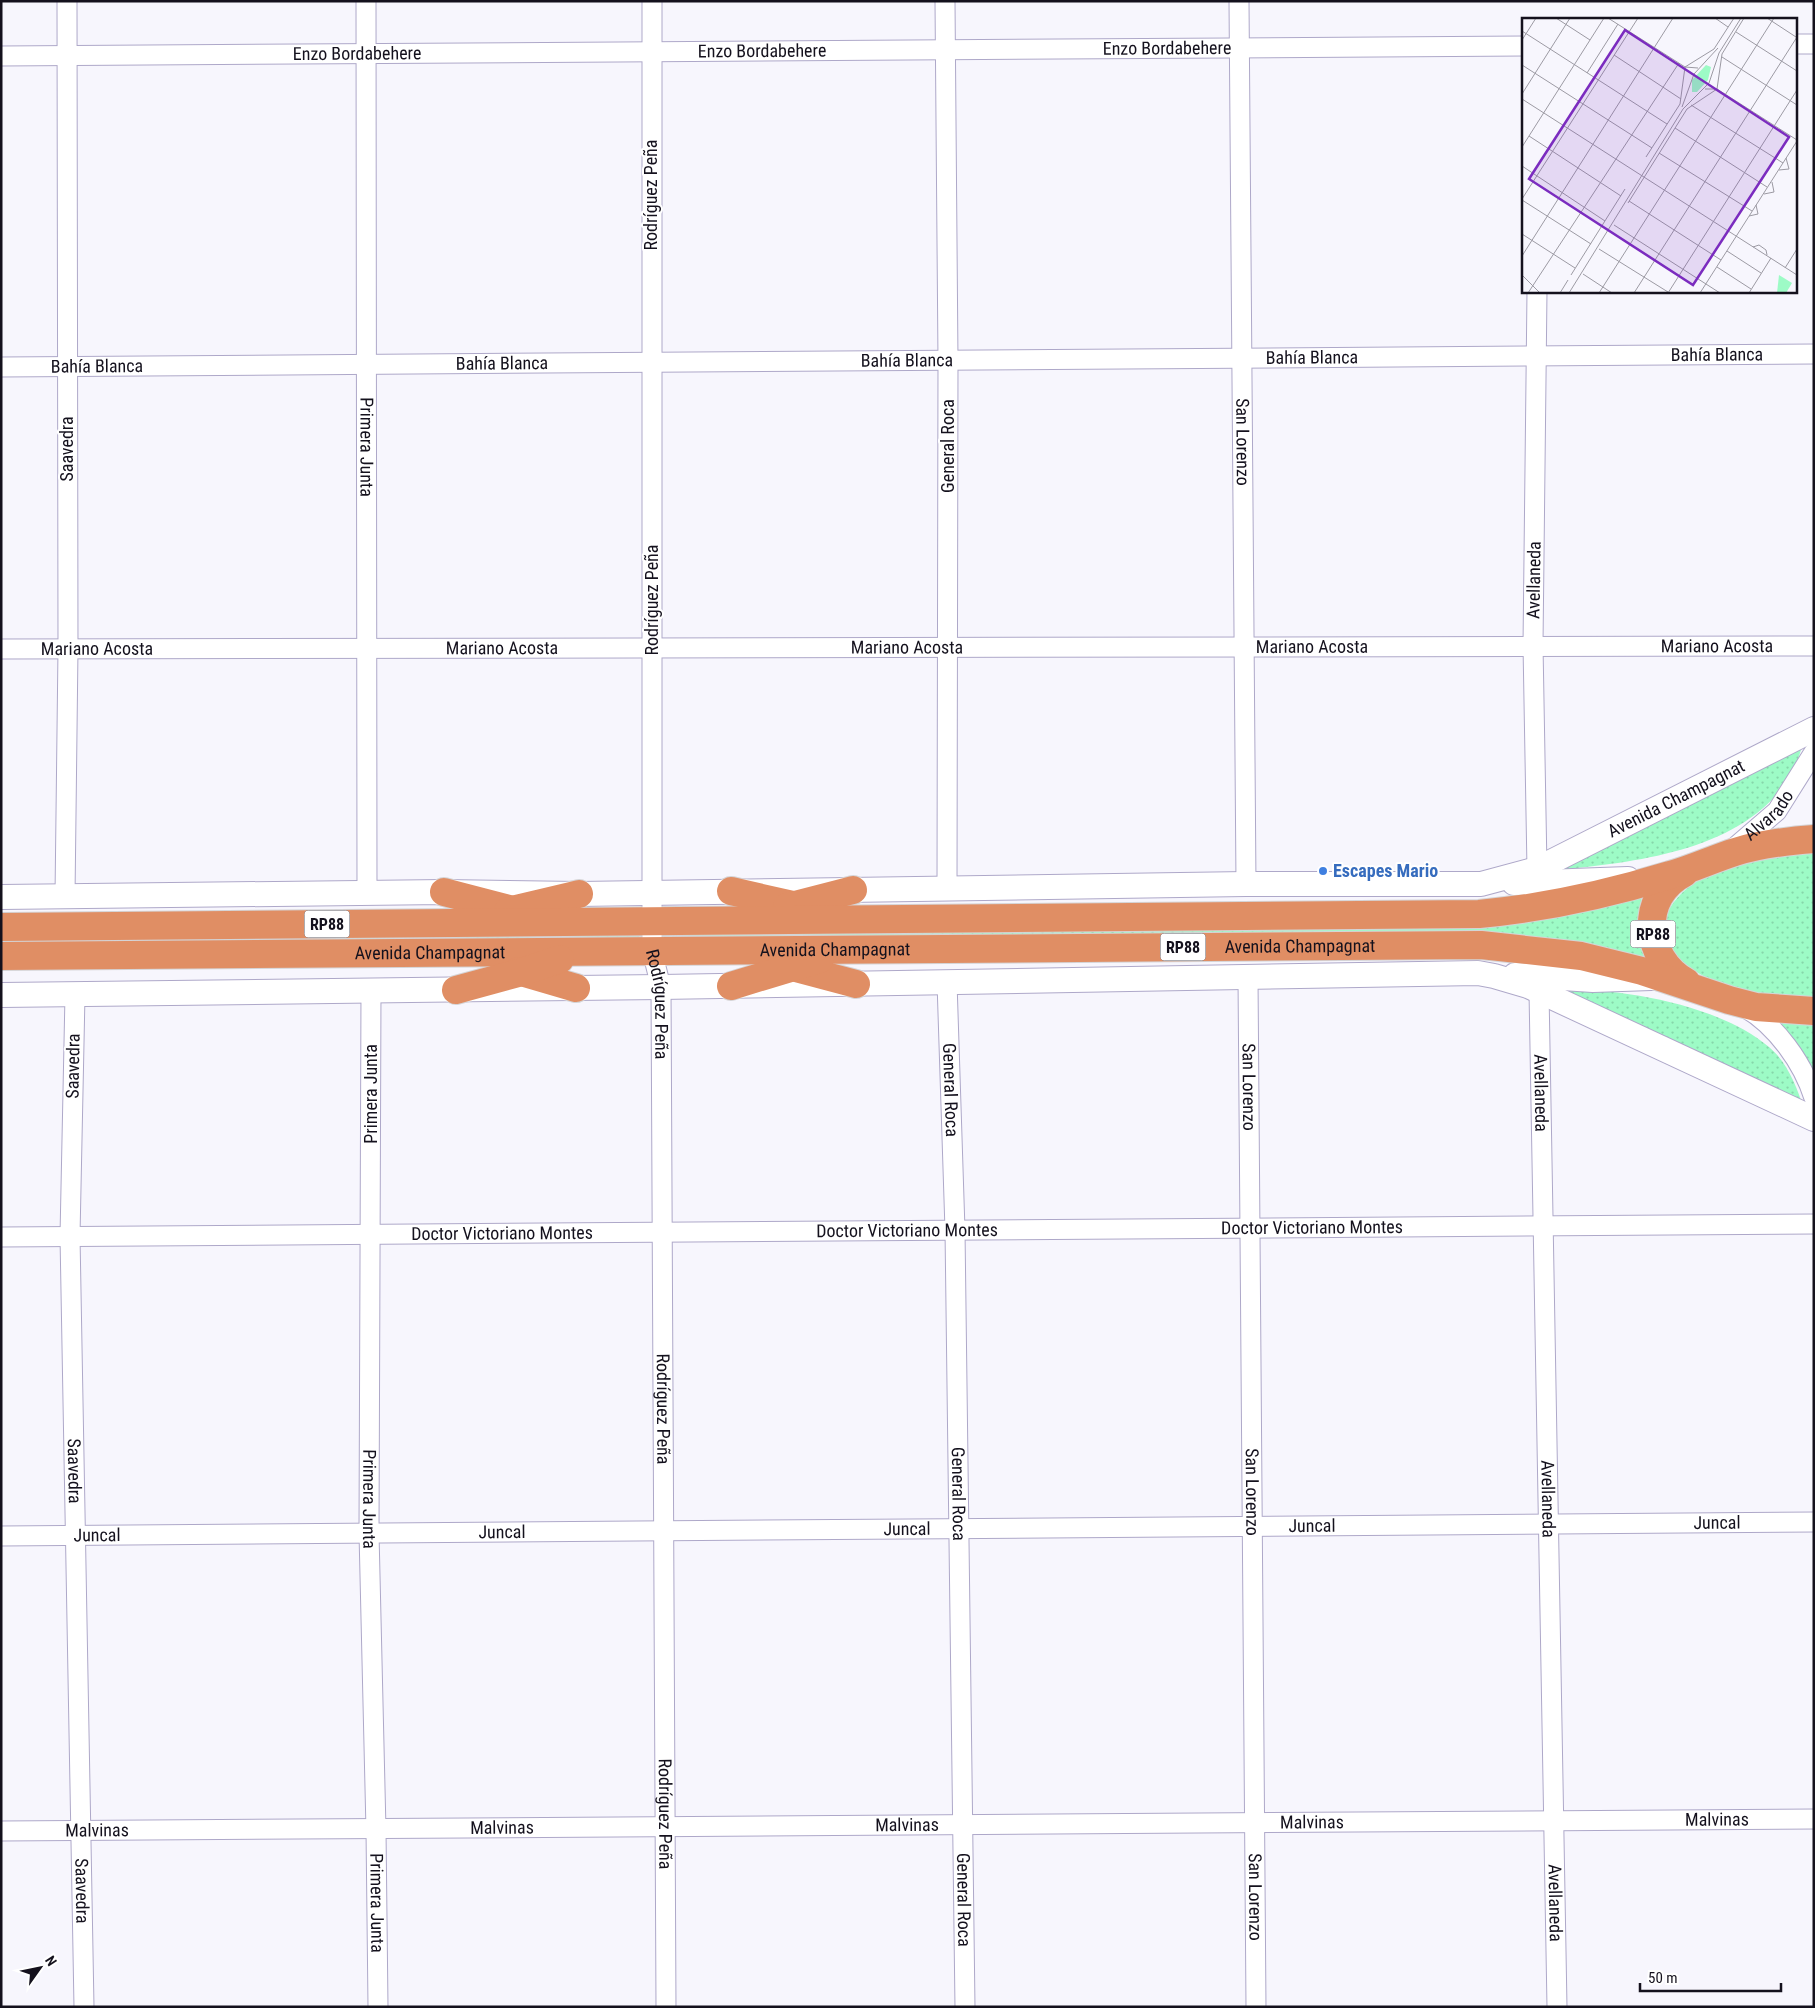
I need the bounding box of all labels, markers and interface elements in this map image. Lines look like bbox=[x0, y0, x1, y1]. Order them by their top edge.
inset map bbox=[1522, 18, 1798, 292]
street label: Enzo Bordabehere bbox=[1103, 37, 1231, 59]
street label: Enzo Bordabehere bbox=[698, 40, 826, 61]
street label: Enzo Bordabehere bbox=[293, 42, 421, 64]
street label: Rodríguez Peña bbox=[640, 140, 661, 250]
street label: Bahía Blanca bbox=[1671, 343, 1763, 365]
street label: Bahía Blanca bbox=[1266, 346, 1358, 368]
street label: Bahía Blanca bbox=[861, 349, 953, 371]
street label: Bahía Blanca bbox=[456, 352, 548, 374]
street label: Bahía Blanca bbox=[51, 355, 143, 377]
street label: Primera Junta bbox=[356, 397, 378, 497]
street label: San Lorenzo bbox=[1232, 398, 1254, 486]
street label: General Roca bbox=[937, 399, 958, 493]
street label: Saavedra bbox=[56, 416, 77, 482]
street label: Avellaneda bbox=[1522, 541, 1545, 619]
street label: Rodríguez Peña bbox=[641, 545, 662, 655]
street label: Mariano Acosta bbox=[1661, 635, 1773, 656]
street label: Mariano Acosta bbox=[851, 636, 963, 658]
street label: Mariano Acosta bbox=[1256, 636, 1368, 657]
street label: Mariano Acosta bbox=[446, 637, 558, 658]
street label: Mariano Acosta bbox=[41, 638, 153, 659]
street label: Avenida Champagnat bbox=[1604, 755, 1748, 842]
street label: Alvarado bbox=[1740, 786, 1797, 845]
place label: Escapes Mario bbox=[1333, 860, 1438, 881]
marker: Escapes Mario bbox=[1317, 865, 1329, 877]
road number: RP88 bbox=[304, 911, 350, 938]
road number: RP88 bbox=[1630, 921, 1676, 948]
road number: RP88 bbox=[1160, 934, 1206, 960]
street label: Avenida Champagnat bbox=[1225, 935, 1375, 957]
street label: Avenida Champagnat bbox=[760, 938, 910, 960]
street label: Avenida Champagnat bbox=[355, 941, 505, 963]
street label: Rodríguez Peña bbox=[642, 947, 672, 1059]
street label: Saavedra bbox=[61, 1033, 84, 1099]
street label: General Roca bbox=[939, 1043, 963, 1137]
street label: San Lorenzo bbox=[1239, 1043, 1260, 1131]
street label: Primera Junta bbox=[360, 1044, 381, 1144]
street label: Avellaneda bbox=[1530, 1054, 1552, 1132]
street label: Doctor Victoriano Montes bbox=[1221, 1216, 1403, 1238]
street label: Doctor Victoriano Montes bbox=[816, 1219, 998, 1241]
street label: Doctor Victoriano Montes bbox=[411, 1222, 593, 1244]
street label: Rodríguez Peña bbox=[653, 1353, 674, 1464]
street label: Saavedra bbox=[64, 1438, 86, 1504]
street label: General Roca bbox=[948, 1447, 970, 1541]
street label: San Lorenzo bbox=[1242, 1448, 1263, 1536]
street label: Primera Junta bbox=[359, 1449, 380, 1549]
street label: Avellaneda bbox=[1537, 1460, 1560, 1538]
street label: Juncal bbox=[1693, 1512, 1741, 1533]
street label: Juncal bbox=[1288, 1515, 1336, 1536]
street label: Juncal bbox=[883, 1518, 931, 1539]
street label: Juncal bbox=[478, 1521, 526, 1542]
street label: Juncal bbox=[73, 1524, 121, 1545]
street label: Rodríguez Peña bbox=[655, 1758, 676, 1869]
street label: Malvinas bbox=[1685, 1808, 1749, 1830]
street label: Malvinas bbox=[1280, 1811, 1344, 1833]
street label: Malvinas bbox=[875, 1814, 939, 1835]
street label: Malvinas bbox=[470, 1816, 534, 1838]
street label: Malvinas bbox=[65, 1819, 129, 1841]
street label: Primera Junta bbox=[366, 1853, 388, 1953]
street label: General Roca bbox=[953, 1853, 975, 1947]
street label: San Lorenzo bbox=[1245, 1853, 1266, 1941]
street label: Saavedra bbox=[71, 1858, 93, 1924]
street label: Avellaneda bbox=[1544, 1864, 1567, 1942]
north arrow bbox=[15, 1943, 65, 1993]
text: N bbox=[42, 1953, 60, 1969]
scale bar bbox=[1640, 1960, 1781, 1992]
text: 50 m bbox=[1648, 1969, 1678, 1987]

